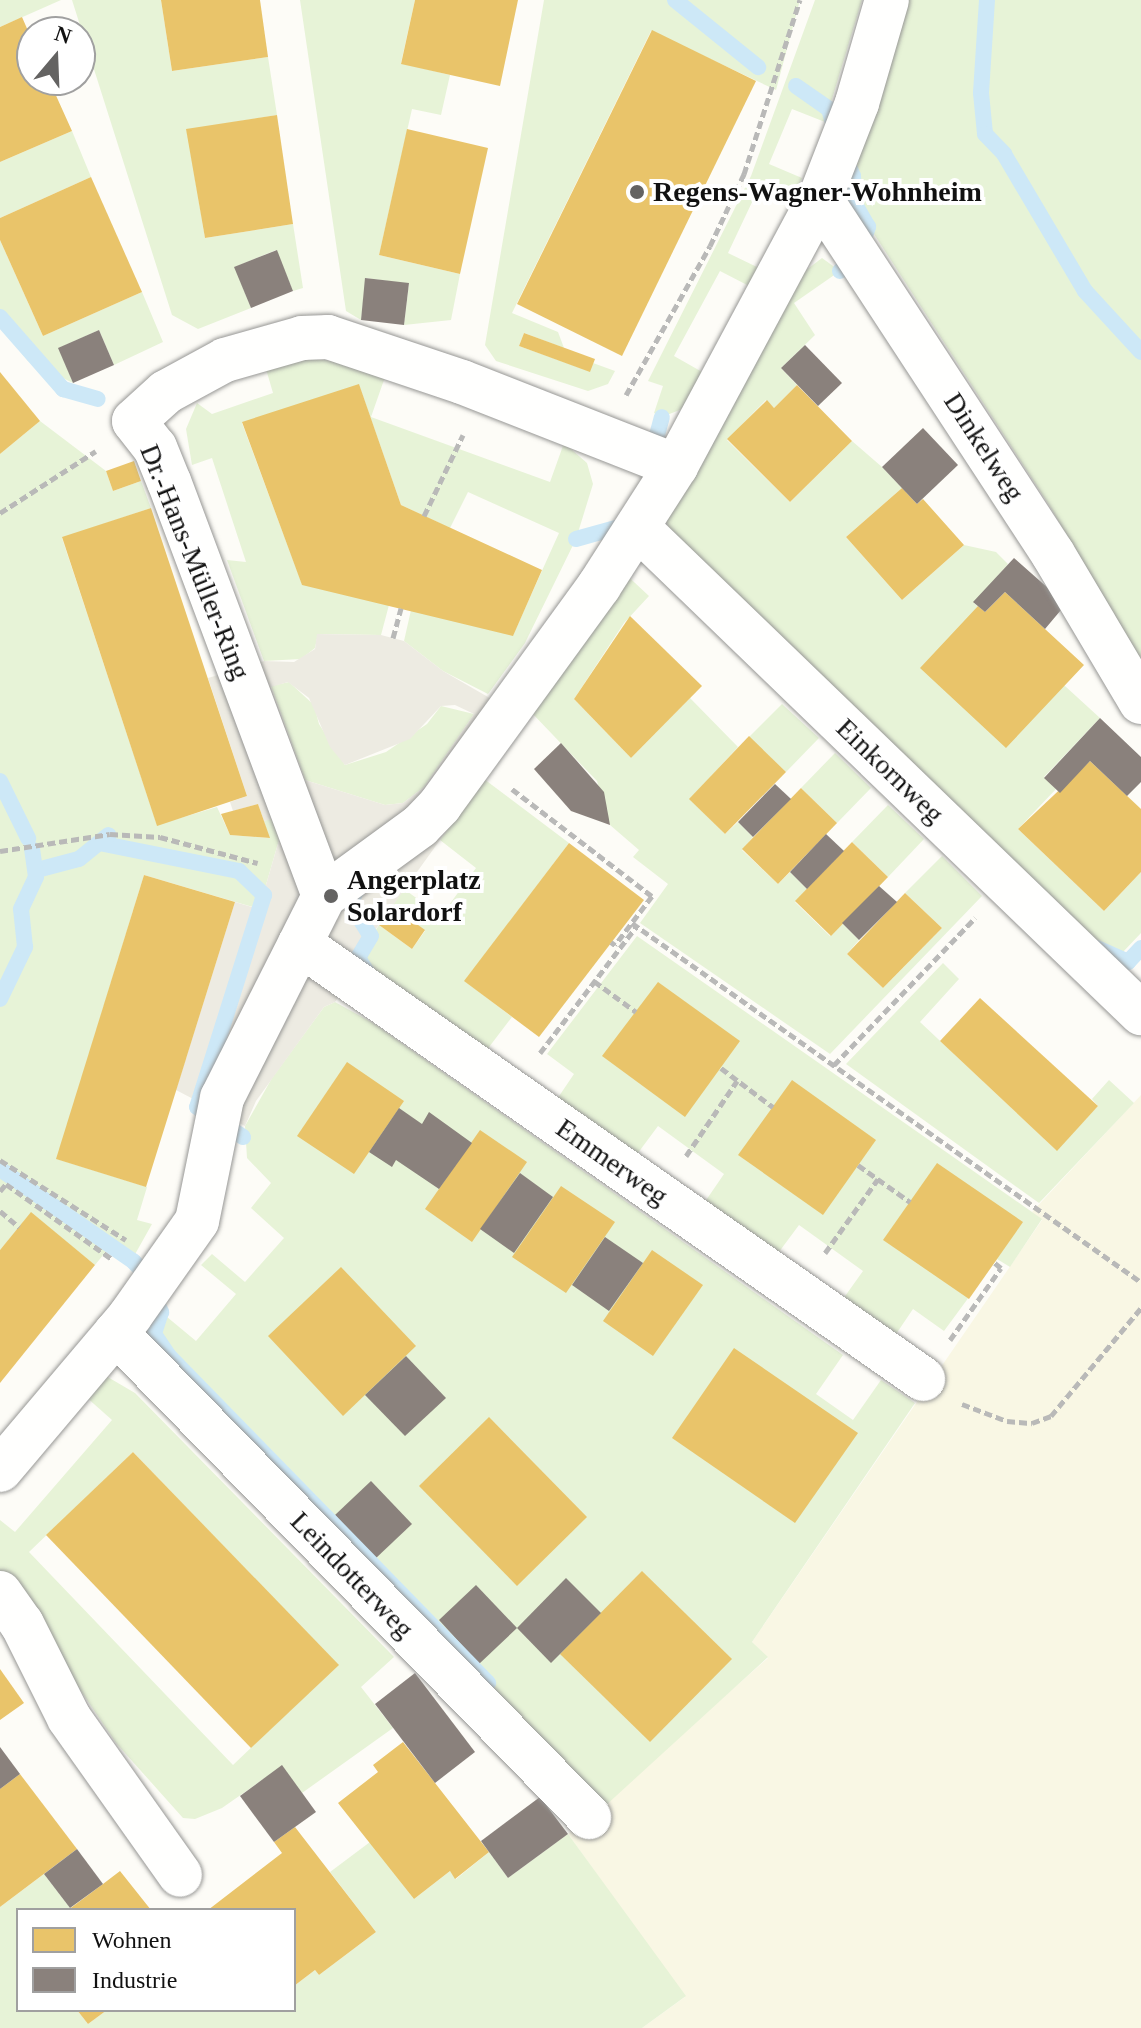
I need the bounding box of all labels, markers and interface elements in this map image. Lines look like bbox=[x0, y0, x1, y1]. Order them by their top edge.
north arrow bbox=[16, 16, 96, 96]
text: N bbox=[52, 20, 75, 49]
place label: Regens-Wagner-Wohnheim bbox=[653, 175, 982, 209]
marker: Regens-Wagner-Wohnheim bbox=[628, 183, 646, 201]
street label: Dinkelweg bbox=[936, 386, 1032, 508]
street label: Dr.-Hans-Müller-Ring bbox=[132, 440, 258, 684]
street label: Einkornweg bbox=[829, 711, 951, 831]
place label: Angerplatz Solardorf bbox=[347, 863, 481, 929]
marker: Angerplatz Solardorf bbox=[322, 887, 340, 905]
street label: Emmerweg bbox=[550, 1111, 674, 1213]
street label: Leindotterweg bbox=[283, 1505, 421, 1645]
legend bbox=[16, 1908, 296, 2012]
text: Wohnen bbox=[92, 1927, 171, 1953]
text: Industrie bbox=[92, 1967, 177, 1993]

